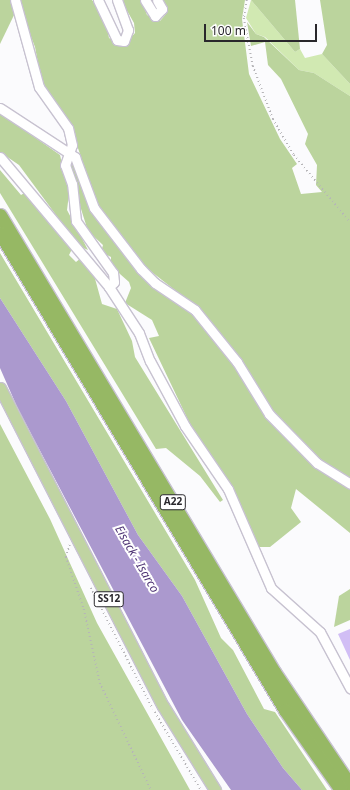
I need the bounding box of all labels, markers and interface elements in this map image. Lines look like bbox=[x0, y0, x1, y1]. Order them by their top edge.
scale bar bbox=[206, 16, 319, 42]
text: 100 m bbox=[211, 22, 246, 39]
road number: A22 bbox=[159, 494, 187, 510]
water label: Eisack - Isarco bbox=[112, 523, 162, 595]
road number: SS12 bbox=[93, 591, 125, 607]

